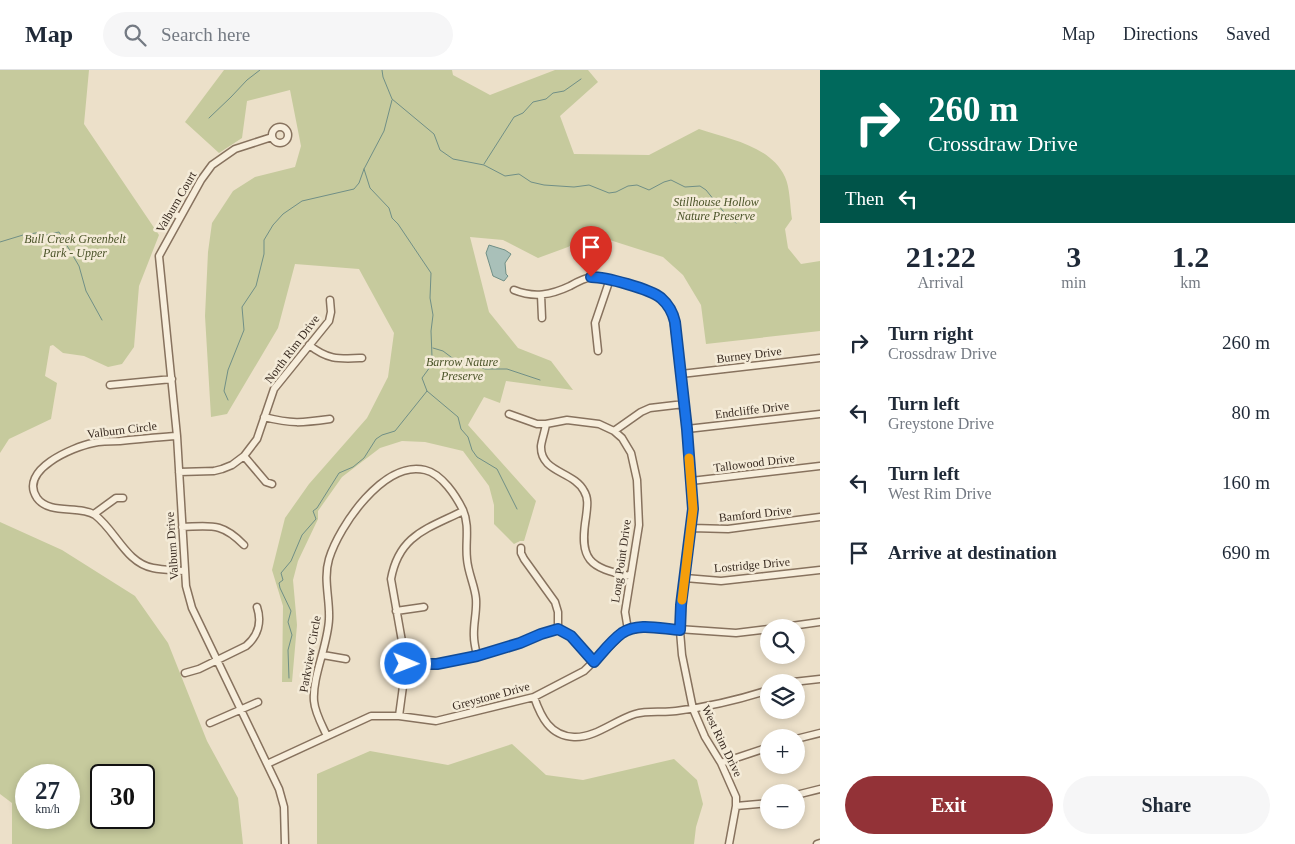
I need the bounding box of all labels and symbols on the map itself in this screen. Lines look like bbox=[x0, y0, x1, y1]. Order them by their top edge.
street label: Valburn Court bbox=[153, 168, 199, 235]
park label: Stillhouse Hollow Nature Preserve bbox=[673, 195, 759, 223]
pin bbox=[570, 226, 612, 277]
park label: Bull Creek Greenbelt Park - Upper bbox=[24, 232, 127, 260]
street label: North Rim Drive bbox=[262, 312, 322, 386]
street label: Burney Drive bbox=[716, 344, 782, 366]
park label: Barrow Nature Preserve bbox=[426, 355, 499, 383]
street label: Endcliffe Drive bbox=[714, 398, 790, 422]
street label: Valburn Circle bbox=[86, 419, 158, 441]
street label: Tallowood Drive bbox=[713, 451, 795, 475]
street label: Bamford Drive bbox=[718, 503, 792, 525]
street label: Valburn Drive bbox=[163, 511, 181, 581]
street label: Long Point Drive bbox=[608, 518, 634, 604]
street label: Lostridge Drive bbox=[713, 555, 791, 575]
street label: Parkview Circle bbox=[296, 615, 324, 693]
position arrow bbox=[379, 637, 431, 689]
street label: Greystone Drive bbox=[451, 679, 531, 713]
street label: West Rim Drive bbox=[699, 703, 745, 779]
speed limit sign: 30 bbox=[90, 764, 155, 829]

